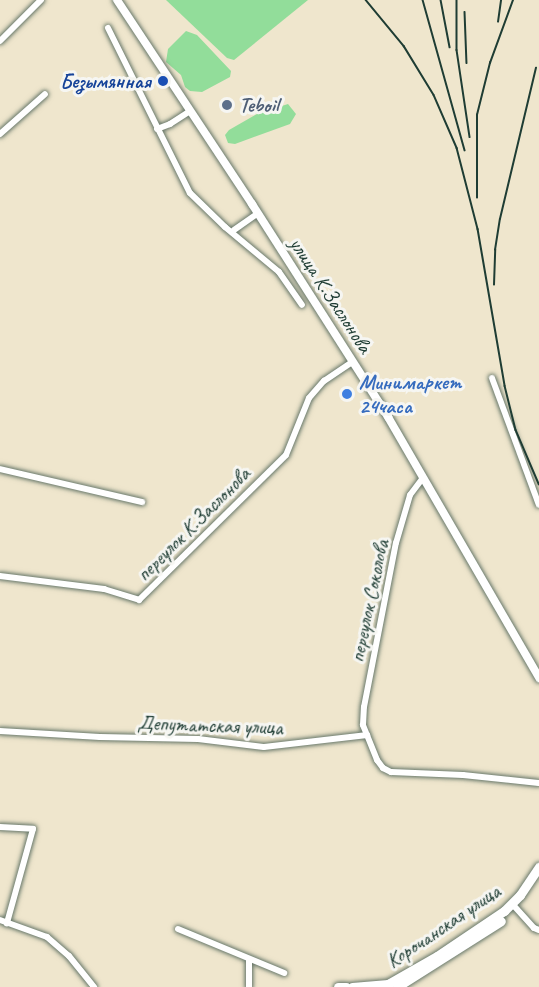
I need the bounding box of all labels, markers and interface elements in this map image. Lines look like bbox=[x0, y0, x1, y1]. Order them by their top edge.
place label: Безымянная bbox=[60, 68, 151, 94]
marker: Безымянная bbox=[156, 74, 170, 88]
place label: Teboil bbox=[239, 92, 279, 118]
marker: Teboil bbox=[220, 98, 234, 112]
street label: улица К.Заслонова bbox=[284, 232, 378, 358]
place label: Минимаркет 24часа bbox=[359, 369, 461, 419]
marker: Минимаркет 24часа bbox=[340, 387, 354, 401]
street label: переулок К.Заслонова bbox=[131, 462, 255, 586]
street label: переулок Соколова bbox=[344, 538, 394, 664]
street label: Депутатская улица bbox=[136, 710, 284, 740]
street label: Корочанская улица bbox=[381, 878, 505, 974]

